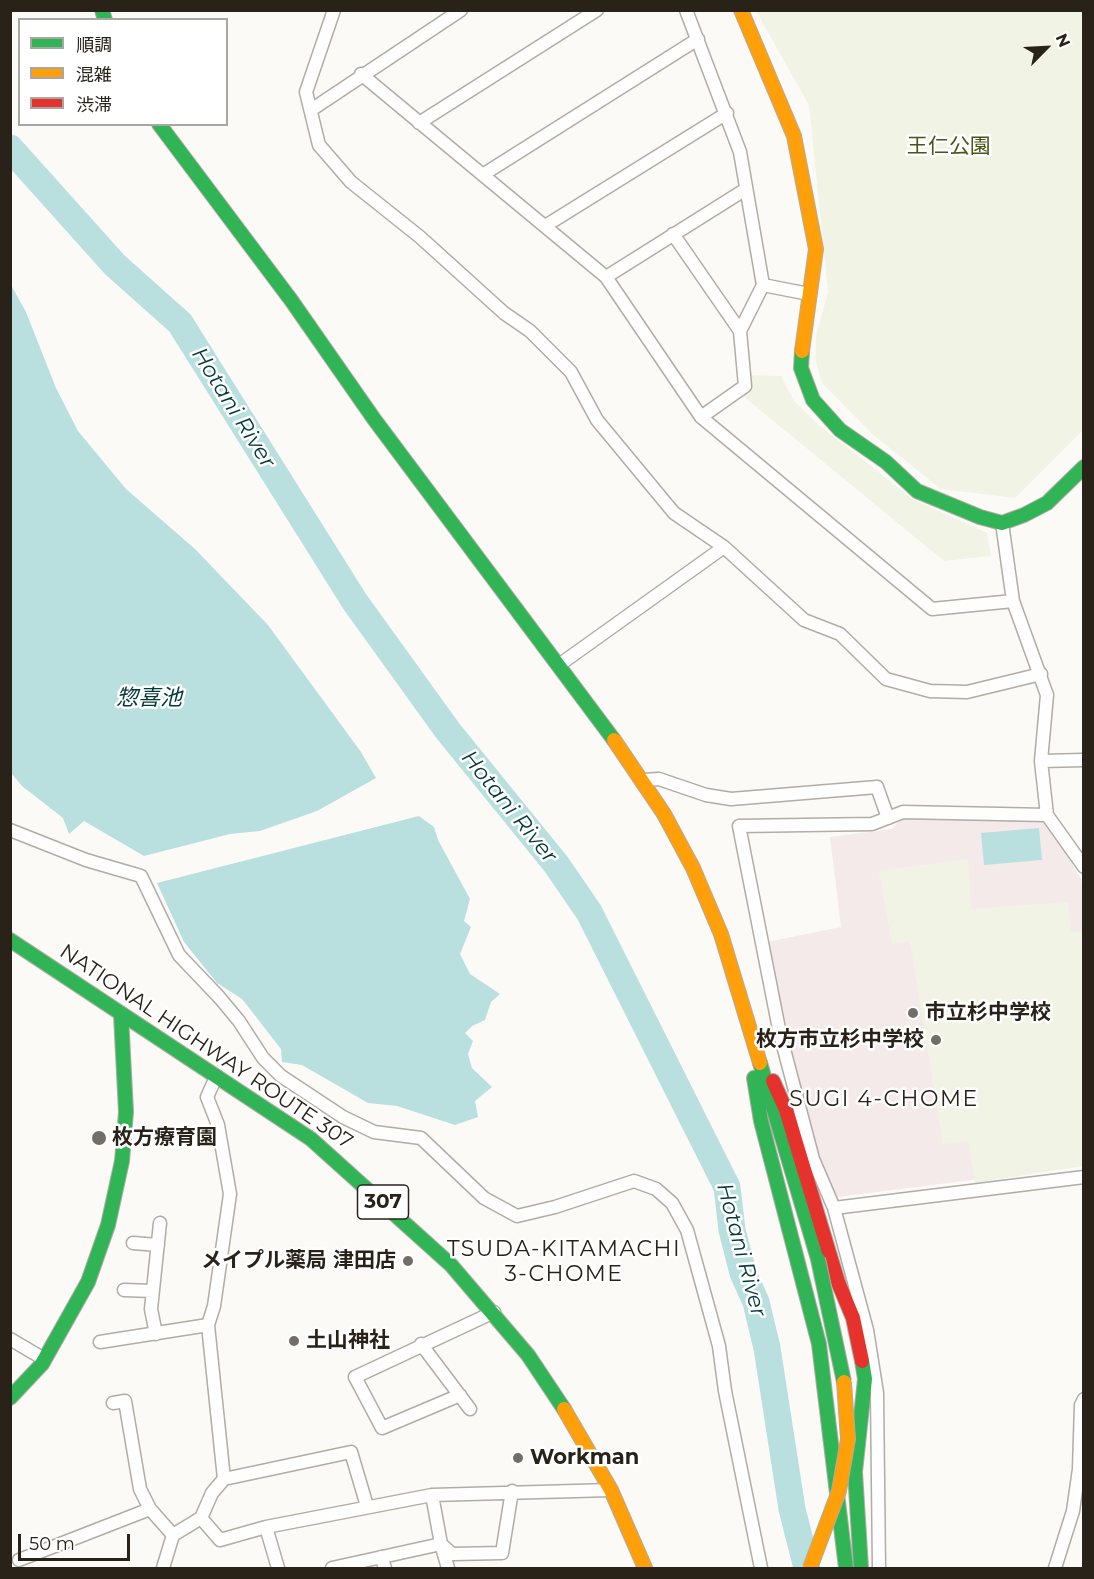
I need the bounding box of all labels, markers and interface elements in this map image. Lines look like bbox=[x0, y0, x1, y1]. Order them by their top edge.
legend bbox=[18, 18, 228, 126]
north arrow bbox=[1016, 18, 1076, 78]
text: N bbox=[1052, 31, 1074, 50]
text: 順調 bbox=[76, 34, 112, 56]
text: 混雑 bbox=[76, 64, 112, 86]
text: 渋滞 bbox=[76, 94, 112, 116]
park label: 王仁公園 bbox=[907, 134, 991, 160]
water label: Hotani River bbox=[185, 343, 281, 473]
water label: 惣喜池 bbox=[116, 686, 182, 712]
water label: Hotani River bbox=[456, 745, 562, 869]
street label: NATIONAL HIGHWAY ROUTE 307 bbox=[55, 939, 357, 1155]
place label: 市立杉中学校 bbox=[925, 1000, 1051, 1026]
marker: 市立杉中学校 bbox=[906, 1006, 920, 1020]
place label: 枚方市立杉中学校 bbox=[756, 1027, 924, 1053]
marker: 枚方市立杉中学校 bbox=[929, 1033, 943, 1047]
district label: SUGI 4-CHOME bbox=[789, 1087, 979, 1113]
place label: 枚方療育園 bbox=[112, 1125, 217, 1151]
marker: 枚方療育園 bbox=[90, 1129, 108, 1147]
water label: Hotani River bbox=[710, 1180, 772, 1320]
road number: 307 bbox=[358, 1185, 409, 1219]
district label: TSUDA-KITAMACHI 3-CHOME bbox=[447, 1237, 681, 1288]
place label: メイプル薬局 津田店 bbox=[201, 1248, 396, 1274]
marker: メイプル薬局 津田店 bbox=[401, 1254, 415, 1268]
place label: 土山神社 bbox=[306, 1328, 390, 1354]
marker: 土山神社 bbox=[287, 1334, 301, 1348]
place label: Workman bbox=[530, 1445, 639, 1471]
marker: Workman bbox=[511, 1451, 525, 1465]
scale bar bbox=[21, 1522, 134, 1560]
text: 50 m bbox=[29, 1533, 75, 1555]

